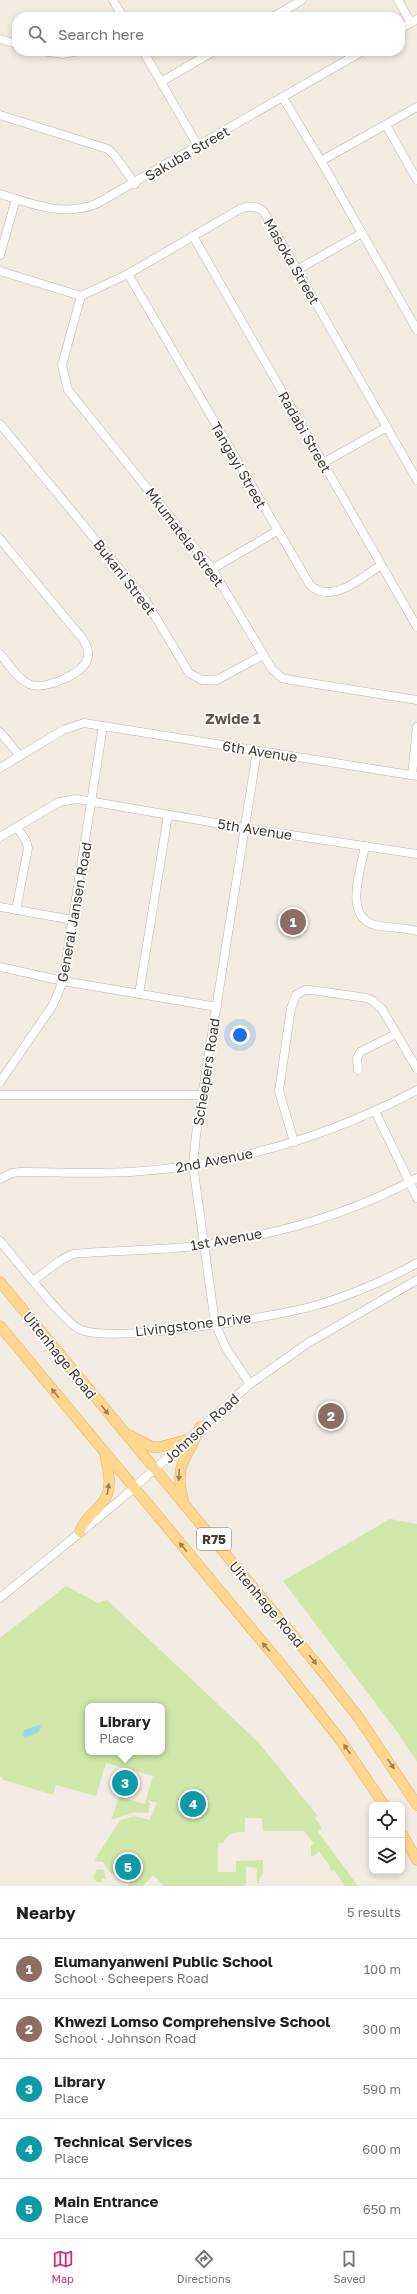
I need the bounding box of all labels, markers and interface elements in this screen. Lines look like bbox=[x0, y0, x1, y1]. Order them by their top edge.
search box bbox=[12, 12, 405, 56]
icon: search bbox=[26, 23, 48, 45]
text: Search here bbox=[58, 25, 144, 43]
street label: Sakuba Street bbox=[142, 122, 232, 184]
street label: Masoka Street bbox=[261, 215, 323, 307]
street label: Radabi Street bbox=[275, 388, 335, 476]
street label: Tangayi Street bbox=[207, 419, 271, 511]
street label: Mkumatela Street bbox=[142, 484, 228, 590]
street label: Bukani Street bbox=[90, 536, 160, 618]
district label: Zwide 1 bbox=[205, 709, 261, 727]
street label: 6th Avenue bbox=[221, 737, 299, 765]
street label: 5th Avenue bbox=[217, 815, 293, 843]
street label: General Jansen Road bbox=[53, 841, 95, 983]
pin: 1 bbox=[280, 907, 306, 937]
street label: Scheepers Road bbox=[189, 1017, 223, 1127]
your location bbox=[230, 1025, 250, 1045]
street label: 2nd Avenue bbox=[174, 1144, 254, 1176]
street label: 1st Avenue bbox=[189, 1224, 263, 1254]
street label: Uitenhage Road bbox=[20, 1308, 100, 1402]
street label: Livingstone Drive bbox=[134, 1308, 252, 1340]
one-way arrow bbox=[51, 1388, 60, 1399]
street label: Johnson Road bbox=[160, 1390, 242, 1466]
pin: 2 bbox=[318, 1401, 344, 1431]
one-way arrow bbox=[100, 1404, 109, 1415]
one-way arrow bbox=[176, 1469, 183, 1481]
one-way arrow bbox=[105, 1482, 111, 1495]
road number: R75 bbox=[197, 1528, 231, 1550]
one-way arrow bbox=[179, 1542, 188, 1553]
street label: Uitenhage Road bbox=[226, 1557, 308, 1651]
one-way arrow bbox=[262, 1642, 271, 1653]
one-way arrow bbox=[309, 1655, 318, 1665]
popup bbox=[85, 1703, 165, 1755]
text: Library bbox=[99, 1712, 151, 1730]
text: Place bbox=[99, 1730, 134, 1746]
one-way arrow bbox=[343, 1744, 351, 1755]
one-way arrow bbox=[387, 1759, 395, 1769]
pin: 3 bbox=[112, 1768, 138, 1798]
pin: 4 bbox=[180, 1789, 206, 1819]
map controls bbox=[369, 1802, 405, 1874]
button: locate bbox=[369, 1802, 405, 1838]
button: layers bbox=[369, 1838, 405, 1874]
pin: 5 bbox=[115, 1852, 141, 1882]
text: Nearby bbox=[16, 1902, 76, 1923]
text: 5 results bbox=[347, 1904, 401, 1920]
text: Elumanyanweni Public School bbox=[54, 1952, 273, 1970]
text: 1 bbox=[26, 1961, 32, 1977]
text: 100 m bbox=[364, 1961, 401, 1977]
text: School · Scheepers Road bbox=[54, 1970, 209, 1986]
text: Khwezi Lomso Comprehensive School bbox=[54, 2012, 330, 2030]
text: 2 bbox=[25, 2021, 33, 2037]
text: 300 m bbox=[363, 2021, 401, 2037]
text: School · Johnson Road bbox=[54, 2030, 196, 2046]
text: Library bbox=[54, 2072, 105, 2090]
text: 3 bbox=[25, 2081, 33, 2097]
text: 590 m bbox=[363, 2081, 401, 2097]
text: Place bbox=[54, 2090, 89, 2106]
text: Technical Services bbox=[54, 2132, 193, 2150]
text: 4 bbox=[25, 2141, 33, 2157]
text: 600 m bbox=[362, 2141, 401, 2157]
text: Place bbox=[54, 2150, 89, 2166]
text: Main Entrance bbox=[54, 2192, 158, 2210]
text: 5 bbox=[25, 2201, 33, 2217]
text: 650 m bbox=[363, 2201, 401, 2217]
text: Place bbox=[54, 2210, 89, 2226]
tab: Map bbox=[51, 2248, 74, 2285]
tab: Directions bbox=[177, 2248, 231, 2285]
tab: Saved bbox=[333, 2248, 366, 2285]

